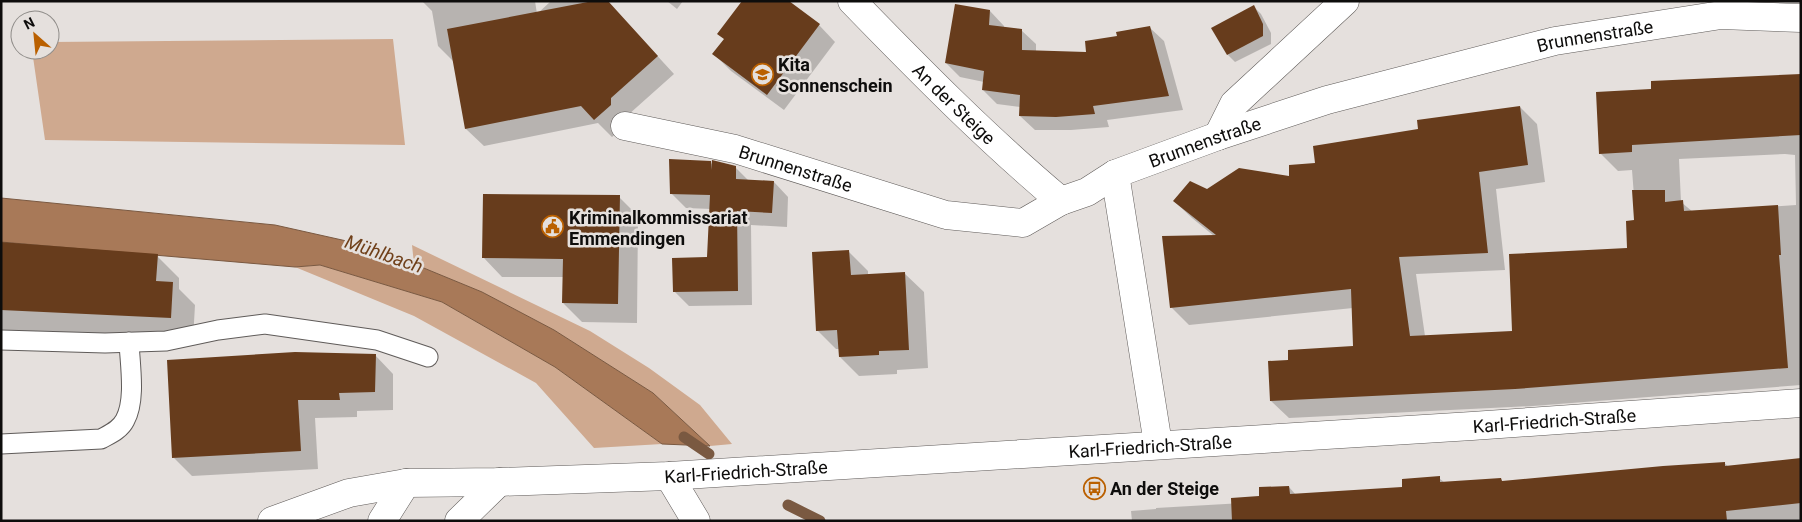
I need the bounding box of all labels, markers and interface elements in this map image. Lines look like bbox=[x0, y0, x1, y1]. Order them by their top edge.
north arrow bbox=[10, 10, 60, 60]
text: N bbox=[21, 14, 37, 33]
street label: Brunnenstraße bbox=[1534, 15, 1655, 56]
place label: Kita Sonnenschein bbox=[778, 54, 893, 96]
street label: An der Steige bbox=[909, 59, 1000, 148]
school or university icon: Kita Sonnenschein bbox=[750, 62, 774, 86]
street label: Brunnenstraße bbox=[1146, 112, 1264, 171]
street label: Brunnenstraße bbox=[736, 140, 855, 196]
place label: Kriminalkommissariat Emmendingen bbox=[569, 207, 748, 249]
public building icon: Kriminalkommissariat Emmendingen bbox=[541, 215, 565, 239]
water label: Mühlbach bbox=[342, 230, 426, 278]
street label: Karl-Friedrich-Straße bbox=[1472, 404, 1637, 436]
street label: Karl-Friedrich-Straße bbox=[1068, 430, 1233, 462]
street label: Karl-Friedrich-Straße bbox=[664, 456, 828, 487]
bus stop icon: An der Steige bbox=[1082, 476, 1106, 500]
place label: An der Steige bbox=[1110, 478, 1219, 499]

